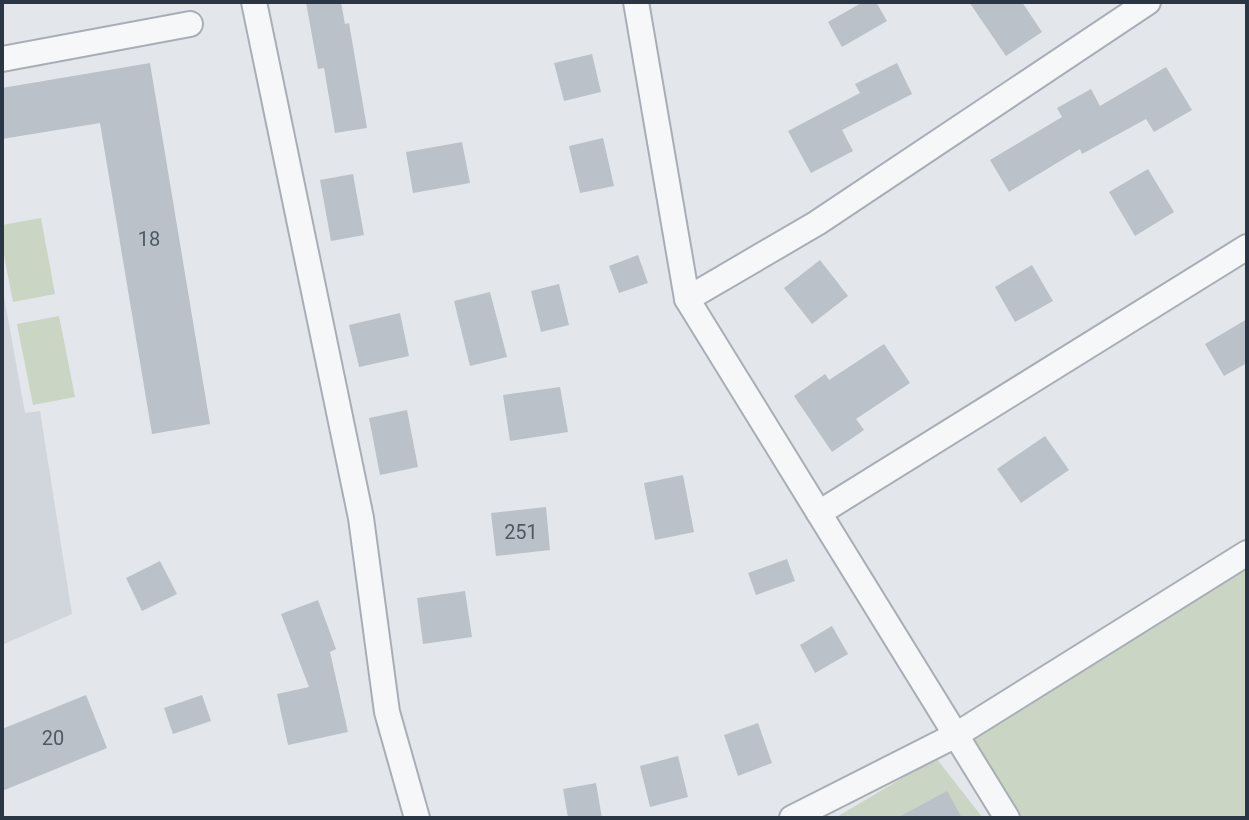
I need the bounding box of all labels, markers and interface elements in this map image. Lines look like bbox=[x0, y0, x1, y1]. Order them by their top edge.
house number: 18 bbox=[138, 227, 160, 251]
house number: 251 bbox=[504, 520, 538, 544]
house number: 20 bbox=[42, 726, 64, 750]

